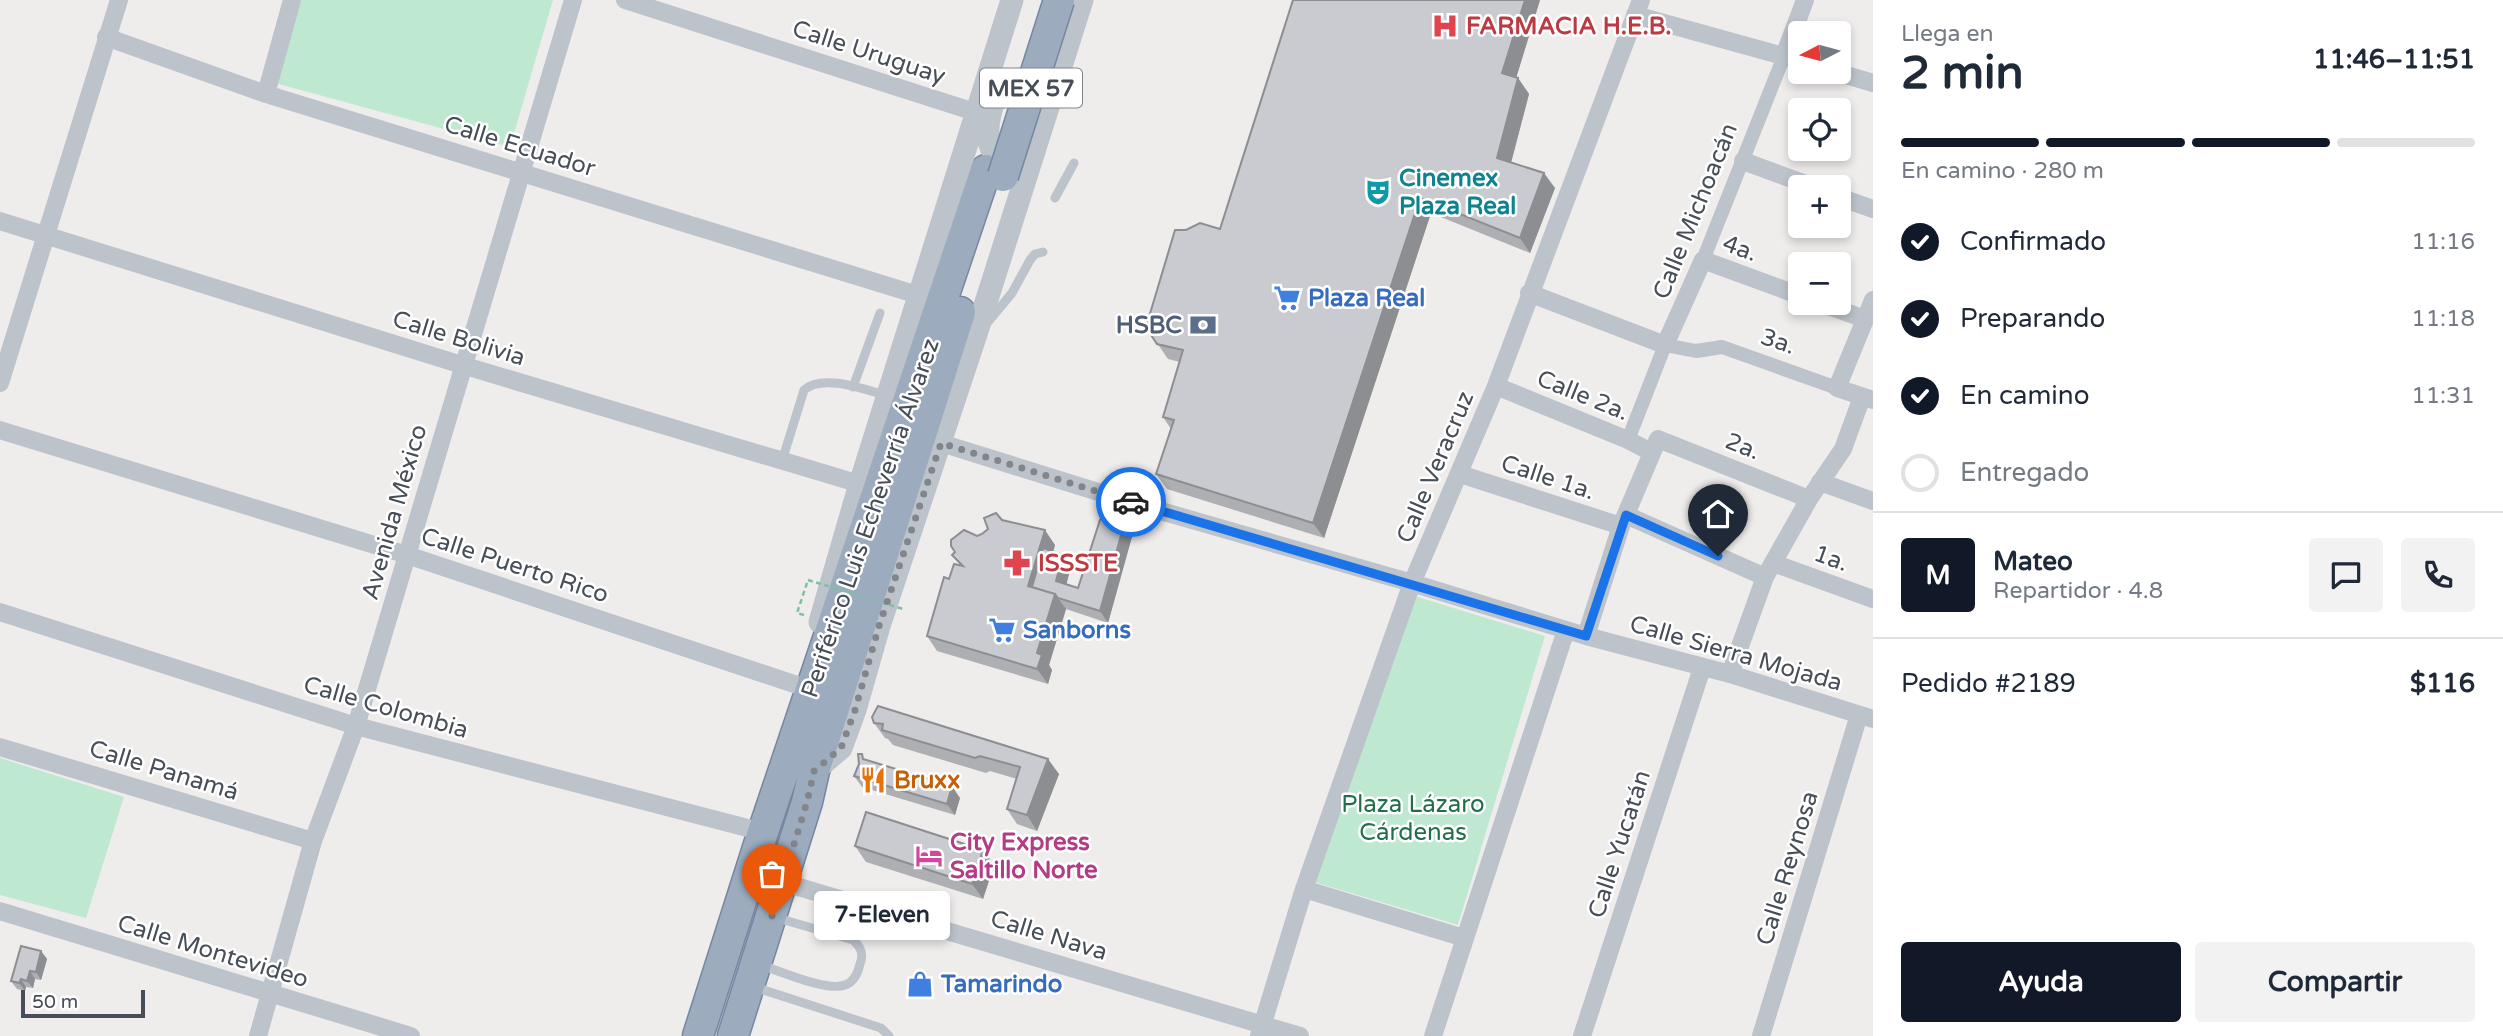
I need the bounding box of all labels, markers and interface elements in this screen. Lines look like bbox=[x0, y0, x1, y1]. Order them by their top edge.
hospital icon: FARMACIA H.E.B. bbox=[1430, 11, 1460, 41]
place label: FARMACIA H.E.B. bbox=[1466, 12, 1671, 41]
street label: Calle Uruguay bbox=[789, 14, 949, 91]
text: Llega en bbox=[1901, 20, 1993, 48]
north arrow bbox=[1788, 21, 1852, 84]
map controls bbox=[1788, 21, 1851, 315]
text: 11:46–11:51 bbox=[2313, 44, 2475, 75]
text: 2 min bbox=[1901, 46, 2024, 101]
road number: MEX 57 bbox=[980, 68, 1082, 108]
button: locate bbox=[1788, 98, 1851, 161]
street label: Calle Ecuador bbox=[441, 110, 600, 183]
street label: Calle Michoacán bbox=[1647, 119, 1744, 303]
text: En camino · 280 m bbox=[1901, 157, 2104, 185]
place label: Cinemex Plaza Real bbox=[1399, 164, 1516, 221]
button: + bbox=[1788, 175, 1851, 238]
theatre icon: Cinemex Plaza Real bbox=[1363, 177, 1393, 207]
icon: check bbox=[1901, 223, 1939, 261]
text: Confirmado bbox=[1960, 226, 2106, 257]
text: 11:16 bbox=[2411, 228, 2475, 256]
street label: 4a. bbox=[1719, 229, 1761, 268]
button: − bbox=[1788, 252, 1851, 315]
supermarket icon: Plaza Real bbox=[1272, 283, 1302, 313]
place label: Plaza Real bbox=[1308, 284, 1425, 313]
icon: check bbox=[1901, 300, 1939, 338]
text: Preparando bbox=[1960, 303, 2105, 334]
street label: Calle Bolivia bbox=[389, 305, 529, 372]
text: 11:18 bbox=[2411, 305, 2475, 333]
bank icon: HSBC bbox=[1188, 310, 1218, 340]
place label: HSBC bbox=[1116, 311, 1182, 340]
street label: 3a. bbox=[1757, 322, 1799, 361]
street label: Periférico Luis Echeverría Álvarez bbox=[794, 335, 946, 701]
street label: Calle 2a. bbox=[1533, 364, 1633, 427]
icon: check bbox=[1901, 377, 1939, 415]
text: En camino bbox=[1960, 380, 2089, 411]
text: 11:31 bbox=[2411, 382, 2475, 410]
street label: Calle Veracruz bbox=[1390, 387, 1480, 547]
street label: Avenida México bbox=[356, 421, 433, 603]
street label: 2a. bbox=[1721, 426, 1764, 466]
street label: Calle 1a. bbox=[1497, 449, 1598, 506]
text: Entregado bbox=[1960, 457, 2089, 488]
courier bbox=[1096, 467, 1166, 537]
icon: car bbox=[1112, 483, 1150, 521]
pin bbox=[1688, 484, 1748, 556]
icon: home bbox=[1699, 495, 1737, 533]
street label: Calle Puerto Rico bbox=[417, 521, 612, 609]
button: chat bbox=[2309, 538, 2383, 612]
button: phone bbox=[2401, 538, 2475, 612]
street label: 1a. bbox=[1810, 539, 1852, 578]
text: Mateo bbox=[1993, 546, 2073, 577]
pharmacy icon: ISSSTE bbox=[1002, 548, 1032, 578]
place label: ISSSTE bbox=[1038, 549, 1118, 578]
text: M bbox=[1925, 560, 1951, 591]
text: Repartidor · 4.8 bbox=[1993, 577, 2163, 605]
street label: Calle Sierra Mojada bbox=[1626, 609, 1846, 698]
supermarket icon: Sanborns bbox=[987, 615, 1017, 645]
place label: Sanborns bbox=[1023, 616, 1131, 645]
text: Pedido #2189 bbox=[1901, 668, 2076, 699]
text: $116 bbox=[2410, 668, 2475, 699]
street label: Calle Colombia bbox=[300, 670, 472, 745]
street label: Calle Panamá bbox=[86, 734, 242, 807]
restaurant icon: Bruxx bbox=[858, 765, 888, 795]
place label: Bruxx bbox=[894, 766, 960, 795]
street label: Calle Yucatán bbox=[1582, 767, 1657, 922]
street label: Calle Reynosa bbox=[1750, 788, 1825, 949]
park label: Plaza Lázaro Cárdenas bbox=[1341, 790, 1485, 847]
place label: City Express Saltillo Norte bbox=[950, 828, 1098, 885]
hotel icon: City Express Saltillo Norte bbox=[914, 841, 944, 871]
pin bbox=[742, 844, 802, 916]
icon: bag bbox=[753, 855, 791, 893]
callout: 7-Eleven bbox=[814, 892, 950, 940]
text: 7-Eleven bbox=[834, 901, 930, 929]
street label: Calle Nava bbox=[987, 904, 1111, 967]
street label: Calle Montevideo bbox=[114, 909, 312, 994]
button: Ayuda bbox=[1901, 942, 2181, 1022]
button: Compartir bbox=[2195, 942, 2475, 1022]
shop icon: Tamarindo bbox=[905, 969, 935, 999]
place label: Tamarindo bbox=[940, 970, 1062, 999]
scale bar bbox=[21, 987, 145, 1019]
text: 50 m bbox=[32, 991, 78, 1013]

